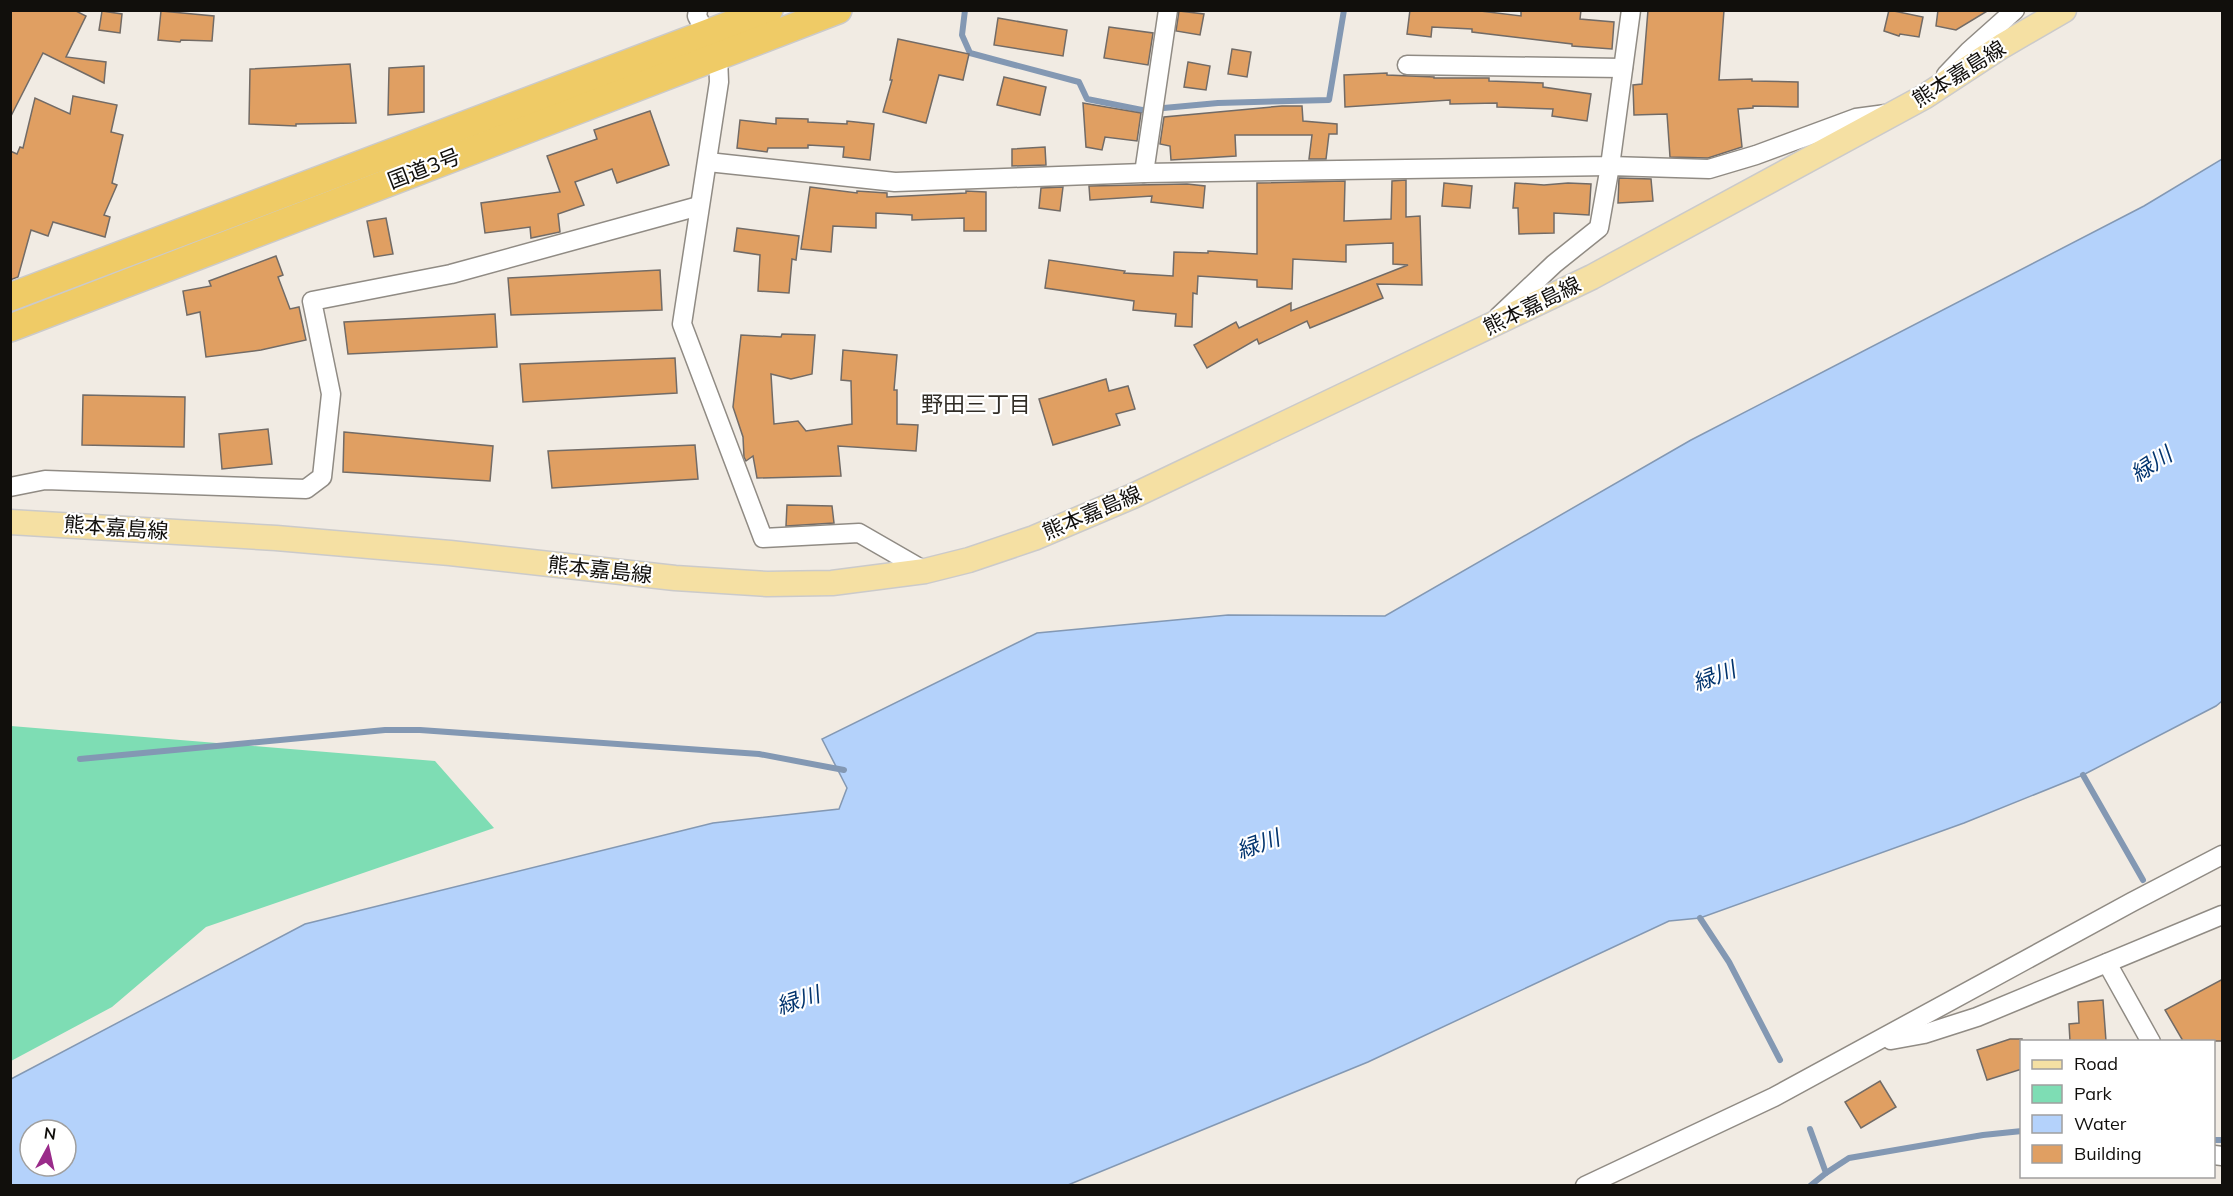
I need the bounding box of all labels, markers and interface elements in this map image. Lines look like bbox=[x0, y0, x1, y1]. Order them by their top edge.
street label: 熊本嘉島線 bbox=[1907, 34, 2010, 112]
street label: 国道3号 bbox=[384, 142, 464, 194]
street label: 熊本嘉島線 bbox=[1479, 270, 1584, 340]
district label: 野田三丁目 bbox=[921, 390, 1031, 418]
water label: 緑川 bbox=[2125, 439, 2179, 488]
street label: 熊本嘉島線 bbox=[1038, 480, 1145, 545]
street label: 熊本嘉島線 bbox=[63, 510, 169, 544]
street label: 熊本嘉島線 bbox=[547, 551, 654, 587]
water label: 緑川 bbox=[1688, 654, 1741, 697]
water label: 緑川 bbox=[1233, 823, 1285, 865]
water label: 緑川 bbox=[773, 979, 825, 1020]
legend bbox=[2020, 1040, 2215, 1178]
text: Road bbox=[2074, 1052, 2118, 1075]
text: Park bbox=[2074, 1082, 2113, 1105]
text: Water bbox=[2074, 1112, 2127, 1135]
north arrow bbox=[18, 1118, 78, 1178]
text: N bbox=[43, 1122, 57, 1144]
text: Building bbox=[2074, 1142, 2142, 1165]

